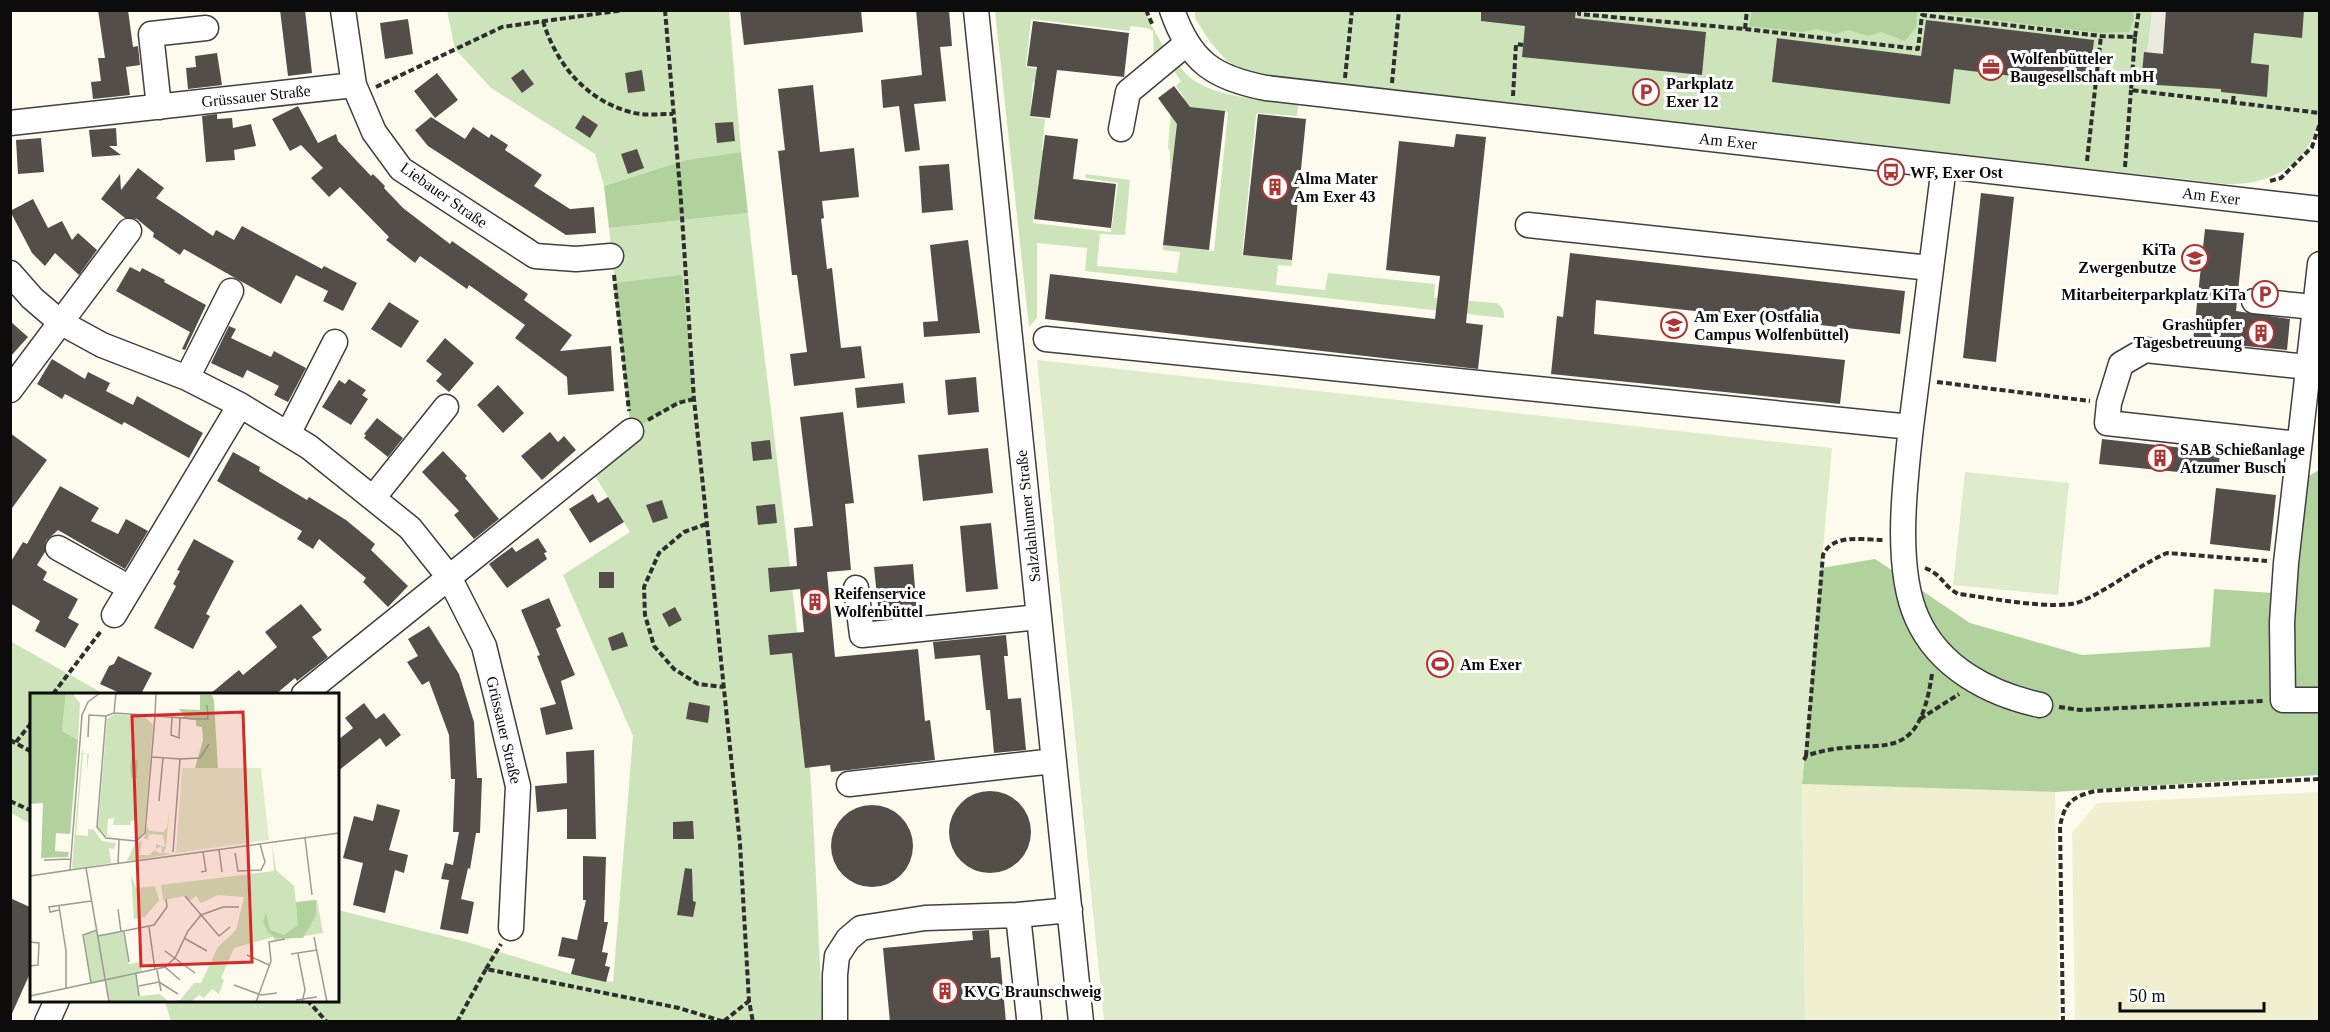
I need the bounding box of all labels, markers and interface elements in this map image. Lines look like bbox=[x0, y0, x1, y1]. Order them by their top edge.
place label: Wolfenbütteler Baugesellschaft mbH bbox=[2010, 50, 2155, 86]
office icon: Wolfenbütteler Baugesellschaft mbH bbox=[1976, 52, 2006, 82]
place label: Parkplatz Exer 12 bbox=[1666, 75, 1734, 110]
parking icon: Parkplatz Exer 12 bbox=[1631, 77, 1661, 107]
street label: Grüssauer Straße bbox=[201, 82, 311, 110]
street label: Am Exer bbox=[1698, 130, 1758, 153]
bus stop icon: WF, Exer Ost bbox=[1876, 157, 1906, 187]
street label: Liebauer Straße bbox=[397, 159, 491, 231]
place label: WF, Exer Ost bbox=[1910, 164, 2004, 181]
place label: Alma Mater Am Exer 43 bbox=[1294, 170, 1378, 205]
building icon: Alma Mater Am Exer 43 bbox=[1260, 172, 1290, 202]
street label: Am Exer bbox=[2181, 184, 2242, 208]
place label: KiTa Zwergenbutze bbox=[2078, 241, 2176, 277]
school or university icon: KiTa Zwergenbutze bbox=[2180, 243, 2210, 273]
parking icon: Mitarbeiterparkplatz KiTa bbox=[2250, 279, 2280, 309]
place label: Mitarbeiterparkplatz KiTa bbox=[2061, 286, 2246, 304]
place label: Am Exer (Ostfalia Campus Wolfenbüttel) bbox=[1694, 308, 1849, 344]
school or university icon: Am Exer (Ostfalia Campus Wolfenbüttel) bbox=[1659, 310, 1689, 340]
place label: Grashüpfer Tagesbetreuung bbox=[2134, 316, 2242, 352]
building icon: Grashüpfer Tagesbetreuung bbox=[2246, 318, 2276, 348]
place label: SAB Schießanlage Atzumer Busch bbox=[2180, 441, 2305, 476]
building icon: SAB Schießanlage Atzumer Busch bbox=[2145, 443, 2175, 473]
street label: Salzdahlumer Straße bbox=[1013, 449, 1043, 583]
place label: Reifenservice Wolfenbüttel bbox=[834, 585, 926, 620]
building icon: Reifenservice Wolfenbüttel bbox=[800, 587, 830, 617]
sports icon: Am Exer bbox=[1425, 649, 1455, 679]
place label: Am Exer bbox=[1460, 656, 1522, 673]
street label: Grüssauer Straße bbox=[483, 675, 525, 785]
inset map bbox=[30, 693, 339, 1002]
scale bar bbox=[2120, 975, 2264, 1013]
building icon: KVG Braunschweig bbox=[930, 976, 960, 1006]
place label: KVG Braunschweig bbox=[964, 983, 1101, 1001]
text: 50 m bbox=[2129, 986, 2166, 1006]

